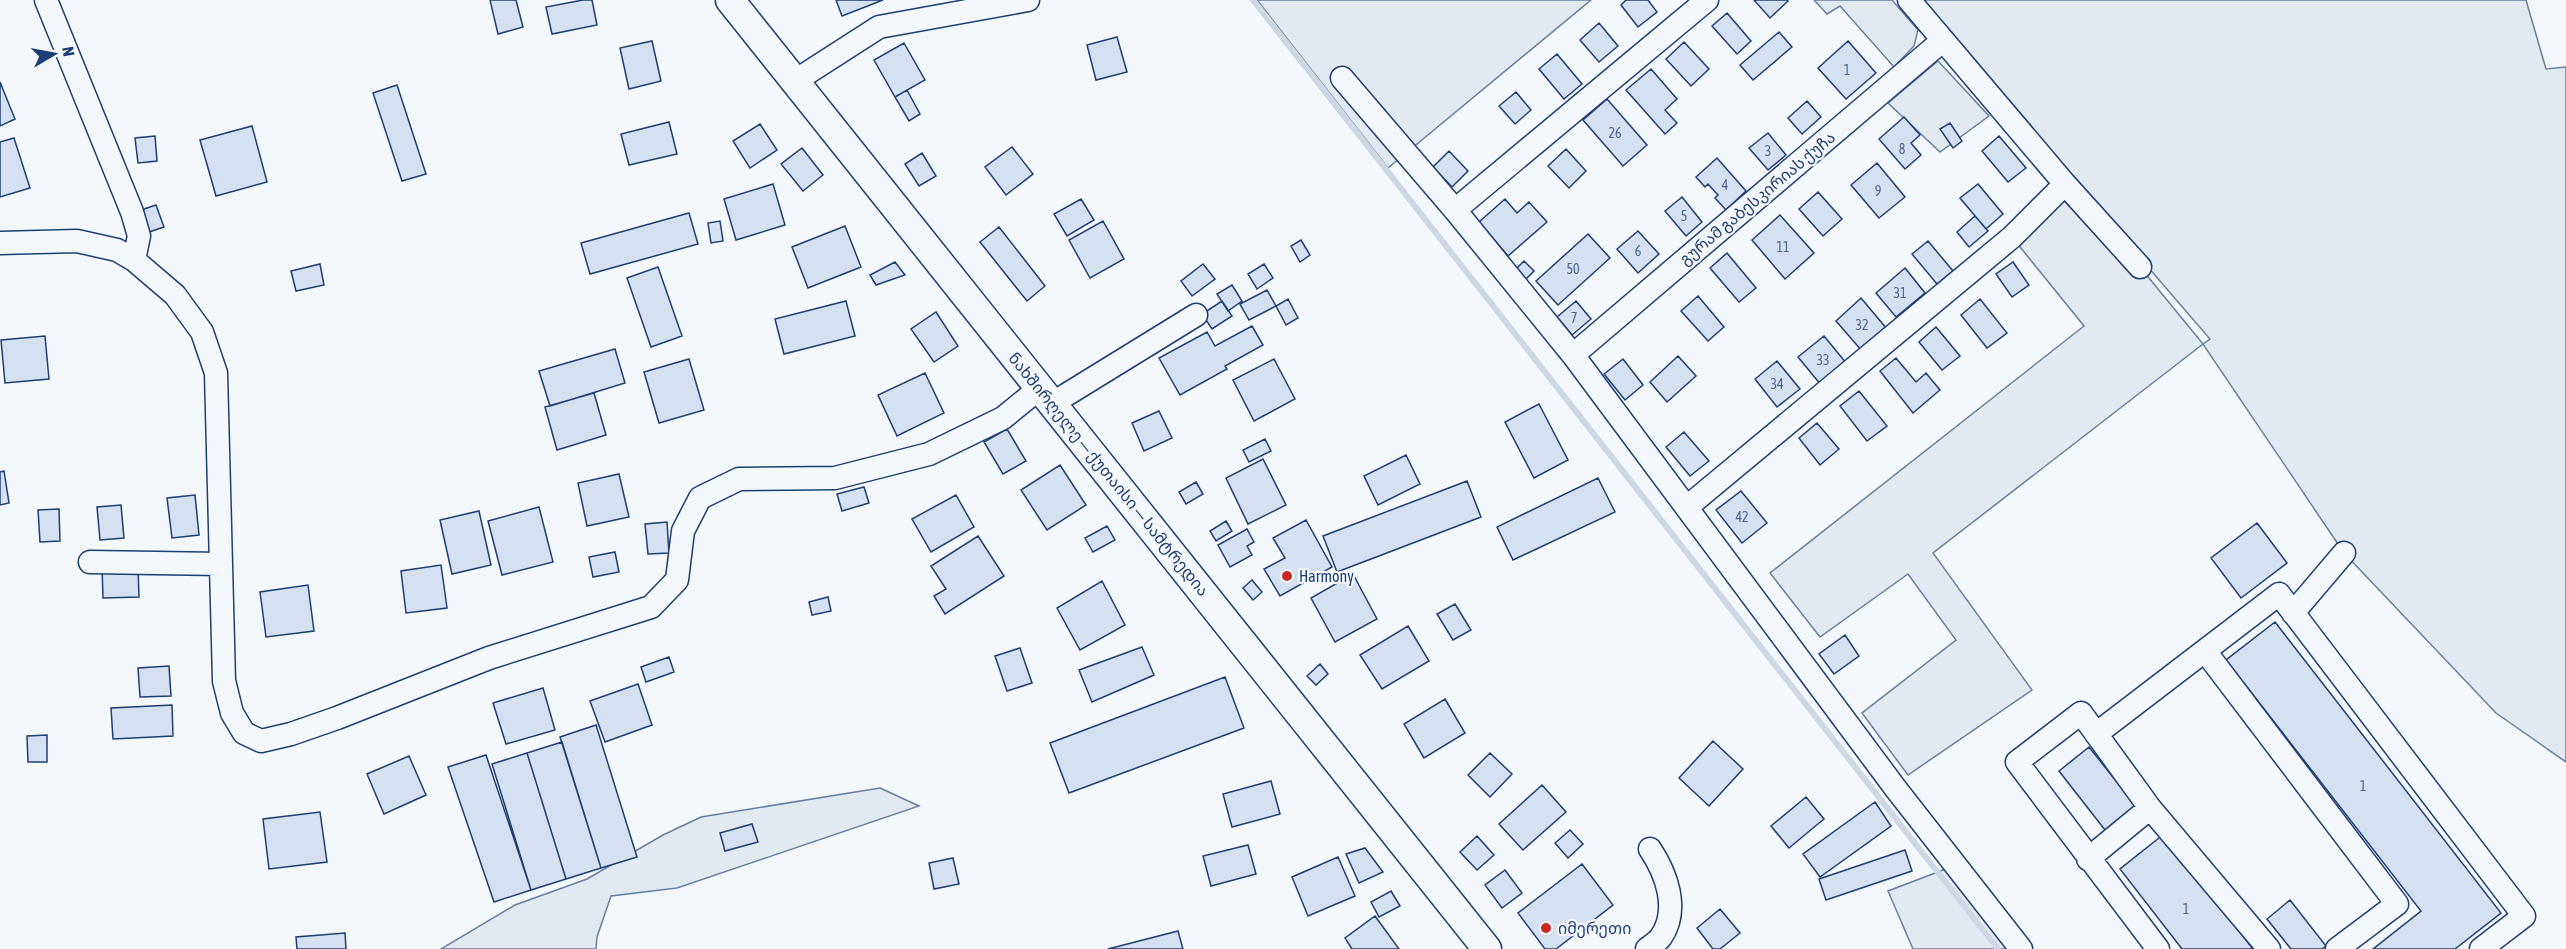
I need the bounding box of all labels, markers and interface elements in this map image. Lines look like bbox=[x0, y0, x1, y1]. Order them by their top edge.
north arrow bbox=[24, 24, 84, 84]
text: N bbox=[59, 45, 78, 58]
house number: 1 bbox=[1844, 62, 1850, 78]
house number: 26 bbox=[1608, 125, 1622, 141]
street label: გურამ გაბესკირიას ქუჩა bbox=[1676, 128, 1839, 269]
house number: 8 bbox=[1899, 141, 1906, 157]
house number: 3 bbox=[1765, 143, 1771, 159]
house number: 4 bbox=[1722, 177, 1729, 193]
house number: 9 bbox=[1875, 183, 1881, 199]
house number: 5 bbox=[1681, 208, 1687, 224]
house number: 11 bbox=[1776, 239, 1790, 255]
house number: 6 bbox=[1635, 243, 1642, 259]
house number: 50 bbox=[1566, 261, 1580, 277]
house number: 31 bbox=[1893, 285, 1907, 301]
house number: 7 bbox=[1571, 310, 1577, 326]
house number: 32 bbox=[1855, 317, 1869, 333]
street label: ნახშირღელე — ქუთაისი — სამტრედია bbox=[1004, 349, 1213, 600]
house number: 33 bbox=[1816, 352, 1830, 368]
house number: 34 bbox=[1770, 376, 1784, 392]
house number: 42 bbox=[1735, 509, 1749, 525]
place label: Harmony bbox=[1299, 567, 1354, 586]
marker: Harmony bbox=[1280, 569, 1294, 583]
house number: 1 bbox=[2360, 778, 2366, 794]
house number: 1 bbox=[2183, 901, 2189, 917]
place label: იმერეთი bbox=[1558, 919, 1631, 938]
marker: იმერეთი bbox=[1539, 921, 1553, 935]

